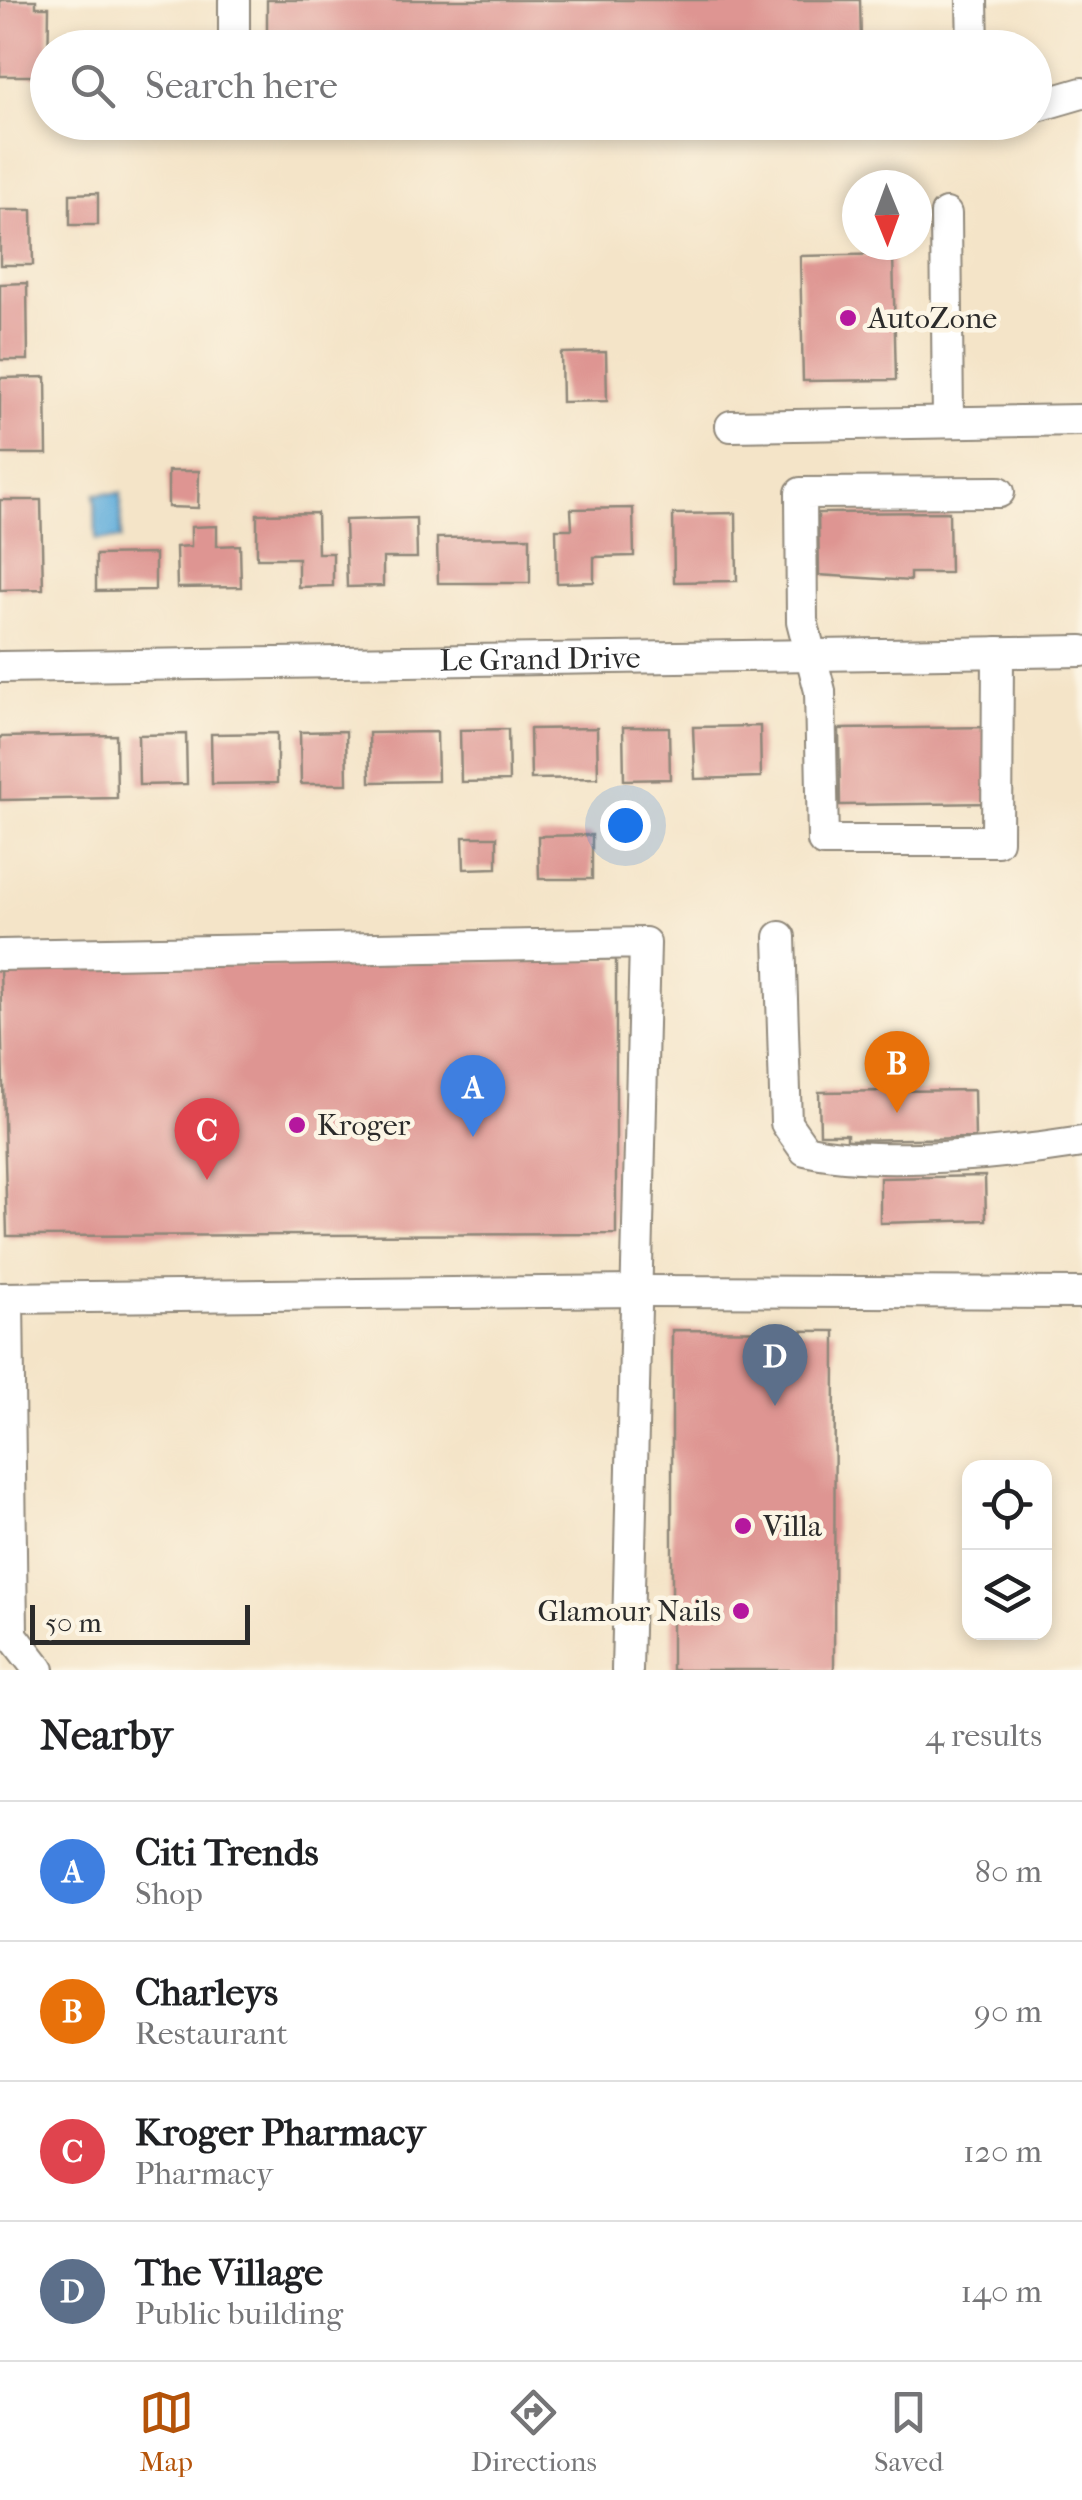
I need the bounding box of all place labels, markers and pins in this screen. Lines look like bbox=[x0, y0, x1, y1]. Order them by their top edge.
place label: AutoZone bbox=[867, 301, 997, 336]
marker: AutoZone bbox=[837, 307, 859, 329]
pin: B bbox=[864, 1030, 930, 1113]
pin: A bbox=[440, 1054, 506, 1137]
pin: C bbox=[174, 1098, 240, 1180]
place label: Kroger bbox=[317, 1108, 410, 1143]
marker: Kroger bbox=[286, 1114, 308, 1136]
pin: D bbox=[742, 1324, 808, 1406]
place label: Villa bbox=[762, 1509, 823, 1544]
marker: Villa bbox=[732, 1515, 754, 1537]
place label: Glamour Nails bbox=[537, 1594, 721, 1629]
marker: Glamour Nails bbox=[730, 1600, 752, 1622]

